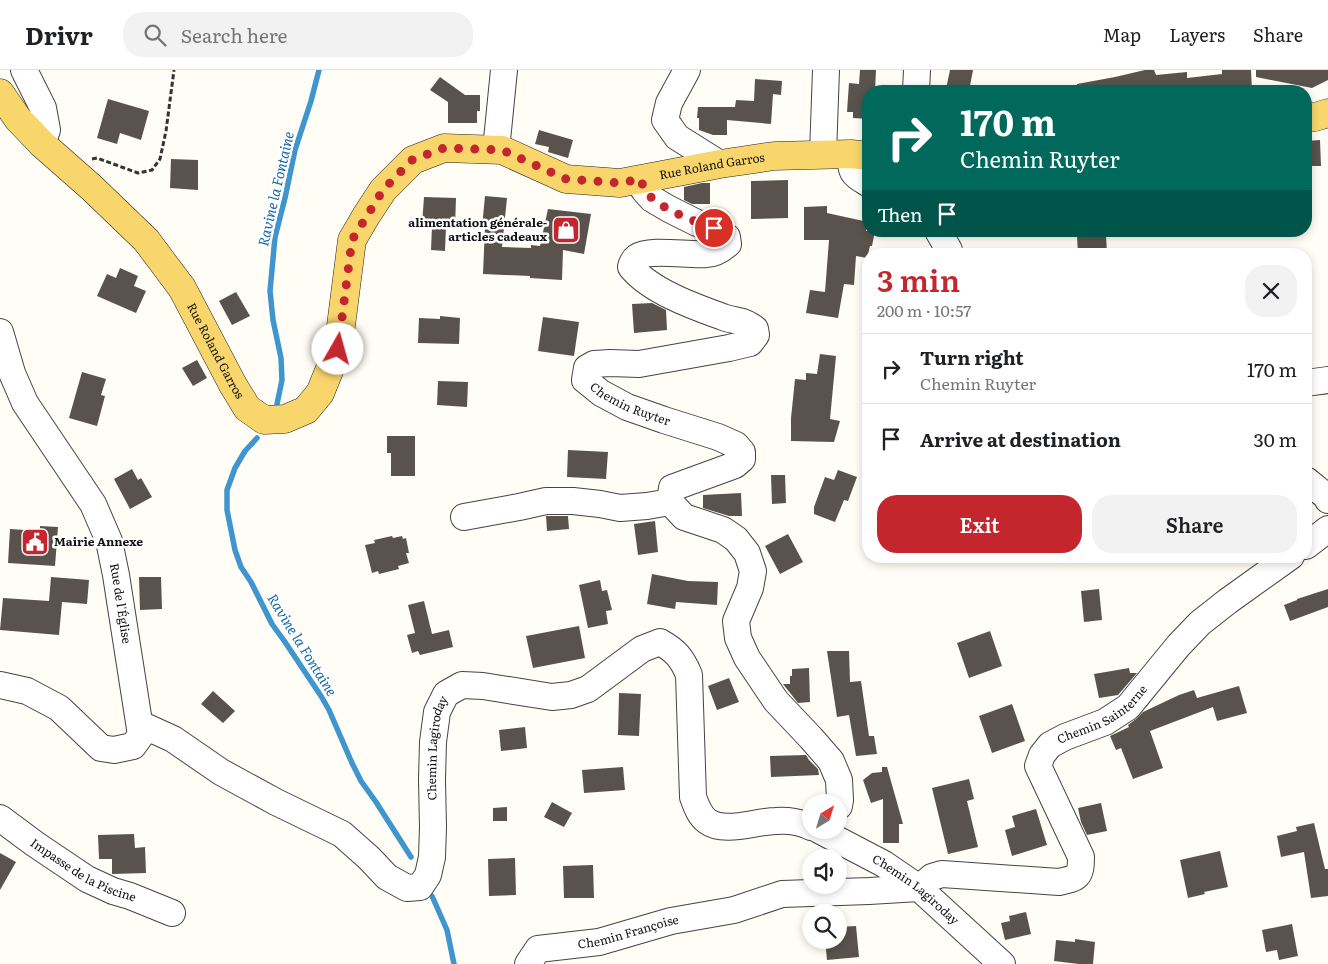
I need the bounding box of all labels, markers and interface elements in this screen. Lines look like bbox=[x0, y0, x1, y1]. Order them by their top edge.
search box bbox=[123, 12, 473, 57]
text: Drivr bbox=[25, 17, 93, 52]
icon: search bbox=[141, 21, 169, 49]
text: Search here bbox=[181, 21, 287, 49]
text: Map bbox=[1103, 21, 1141, 48]
text: Layers bbox=[1169, 21, 1225, 48]
text: Share bbox=[1253, 21, 1303, 48]
text: 170 m bbox=[960, 95, 1056, 147]
icon: right bbox=[877, 105, 942, 170]
water label: Ravine la Fontaine bbox=[252, 129, 298, 248]
text: Chemin Ruyter bbox=[960, 142, 1120, 175]
street label: Rue Roland Garros bbox=[658, 147, 766, 183]
text: Then bbox=[877, 200, 923, 228]
icon: arrive bbox=[933, 200, 961, 228]
pin bbox=[693, 207, 735, 249]
place label: alimentation générale- articles cadeaux bbox=[408, 213, 548, 245]
icon: arrive bbox=[700, 214, 728, 242]
shop icon: alimentation générale- articles cadeaux bbox=[551, 215, 581, 245]
text: 3 min bbox=[877, 257, 960, 301]
button: close bbox=[1245, 265, 1297, 317]
text: 200 m · 10:57 bbox=[877, 298, 971, 322]
street label: Rue Roland Garros bbox=[183, 299, 250, 402]
position arrow bbox=[311, 322, 363, 374]
text: Turn right bbox=[920, 343, 1024, 371]
icon: right bbox=[877, 355, 905, 383]
text: 170 m bbox=[1247, 355, 1297, 383]
text: Chemin Ruyter bbox=[920, 371, 1036, 395]
street label: Chemin Ruyter bbox=[586, 377, 673, 430]
icon: arrive bbox=[877, 425, 905, 453]
text: Arrive at destination bbox=[920, 425, 1121, 453]
text: 30 m bbox=[1253, 425, 1297, 453]
button: Exit bbox=[877, 495, 1082, 553]
button: Share bbox=[1092, 495, 1297, 553]
public building icon: Mairie Annexe bbox=[20, 527, 50, 557]
place label: Mairie Annexe bbox=[54, 532, 143, 550]
street label: Rue de l'Église bbox=[106, 561, 137, 645]
water label: Ravine la Fontaine bbox=[263, 589, 343, 700]
street label: Chemin Sainterne bbox=[1053, 680, 1151, 748]
street label: Chemin Lagiroday bbox=[422, 692, 452, 801]
north arrow bbox=[802, 794, 848, 839]
map controls bbox=[802, 794, 847, 949]
street label: Impasse de la Piscine bbox=[27, 833, 139, 906]
button: sound bbox=[802, 849, 847, 894]
street label: Chemin Lagiroday bbox=[869, 849, 964, 928]
button: search bbox=[802, 904, 847, 949]
street label: Chemin Françoise bbox=[577, 910, 680, 952]

